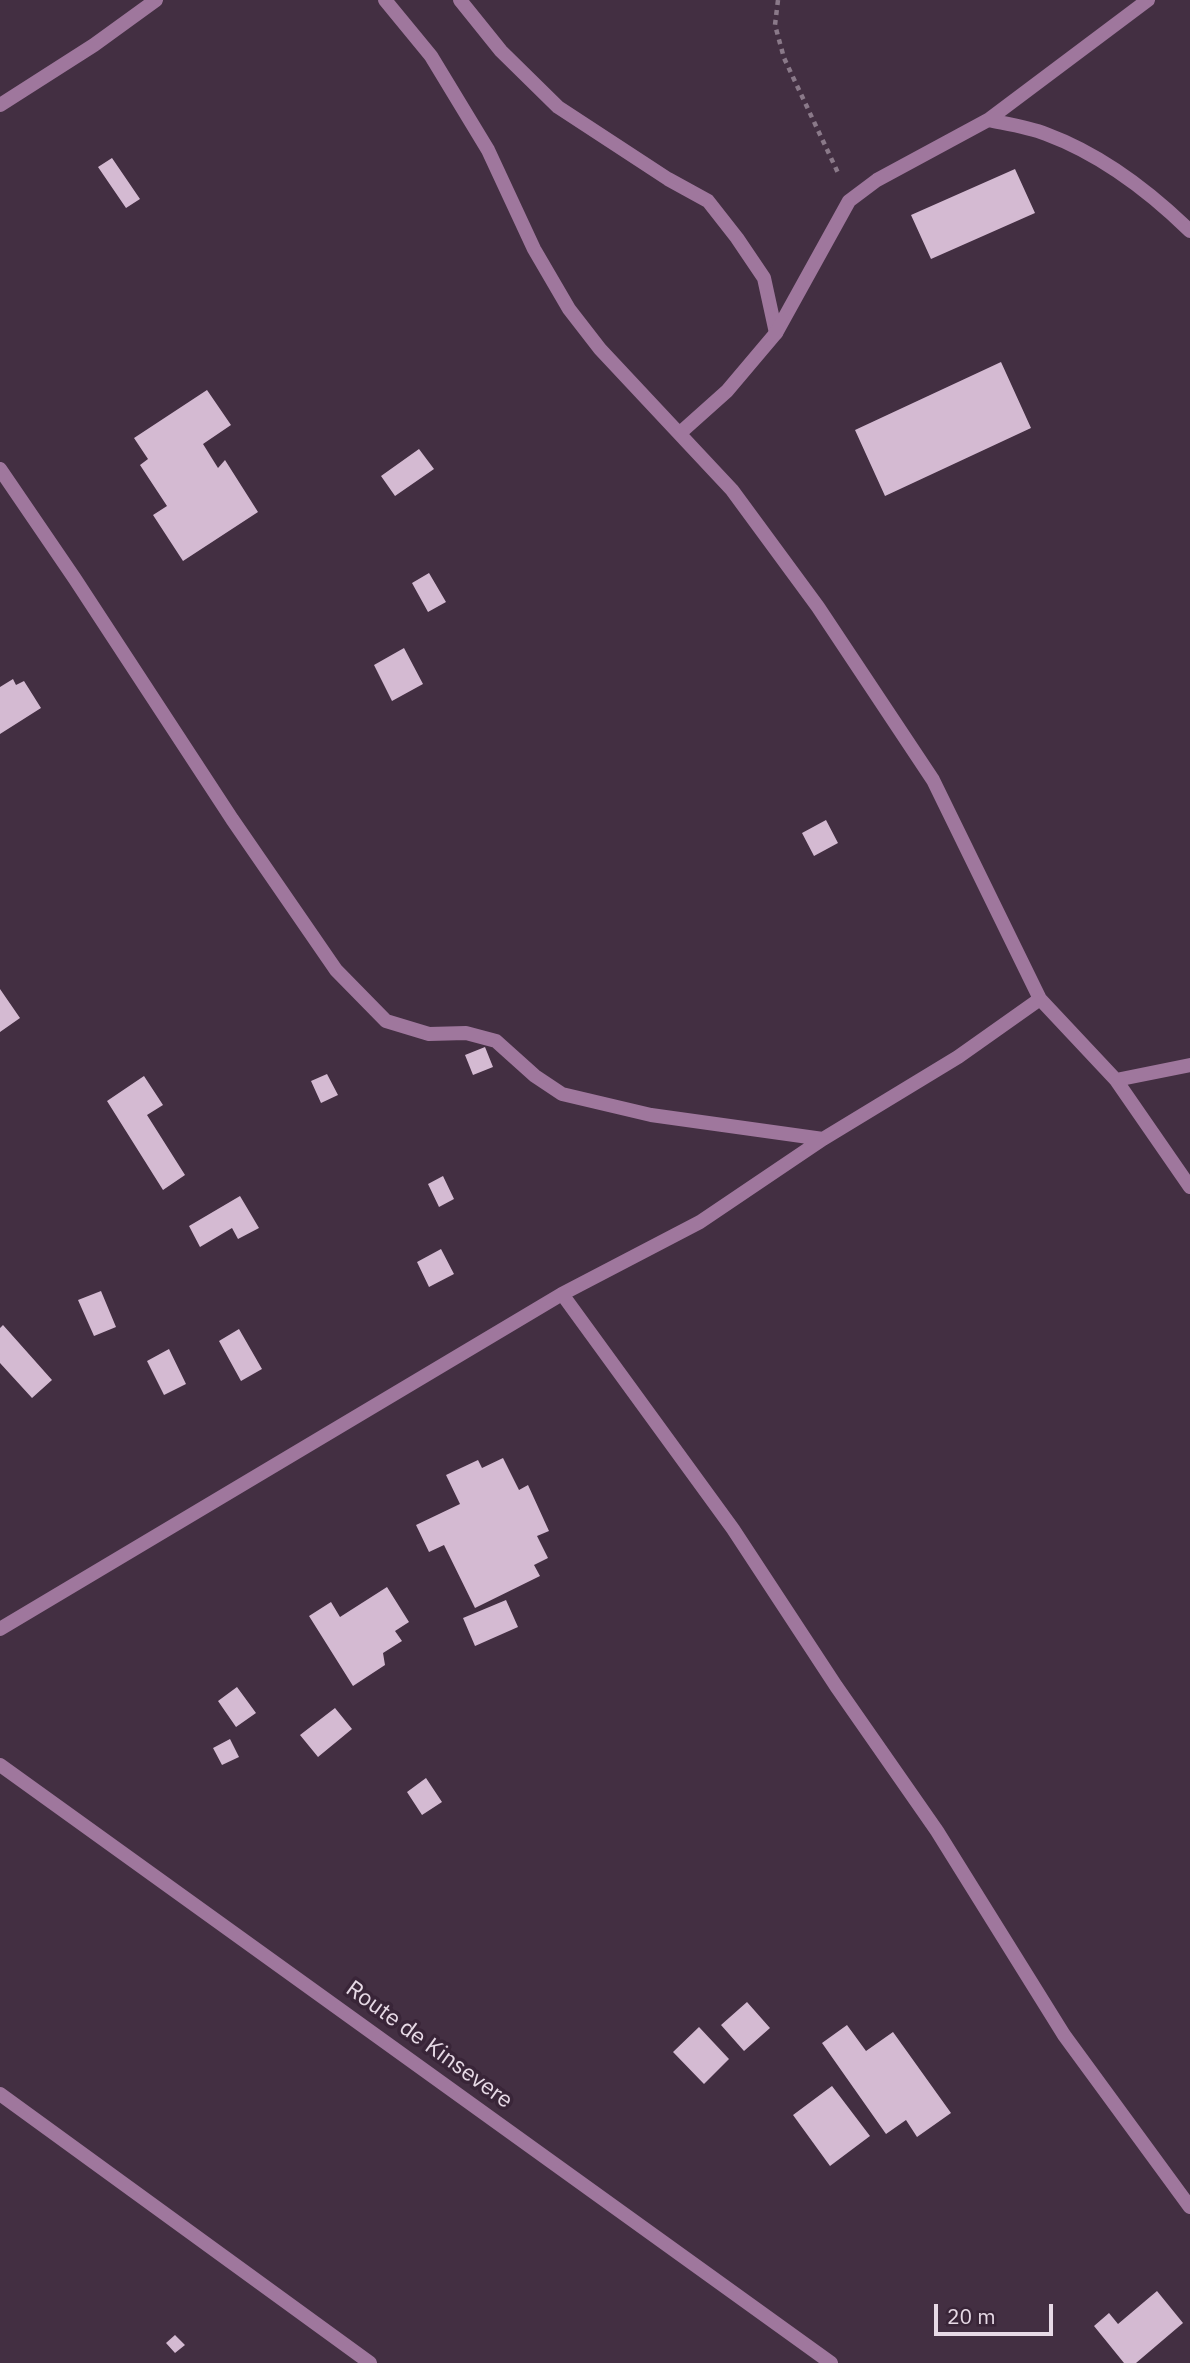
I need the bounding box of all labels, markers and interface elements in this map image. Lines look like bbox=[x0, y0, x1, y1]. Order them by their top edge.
street label: Route de Kinsevere bbox=[340, 1975, 518, 2115]
scale bar bbox=[938, 2290, 1057, 2334]
text: 20 m bbox=[947, 2302, 996, 2330]

